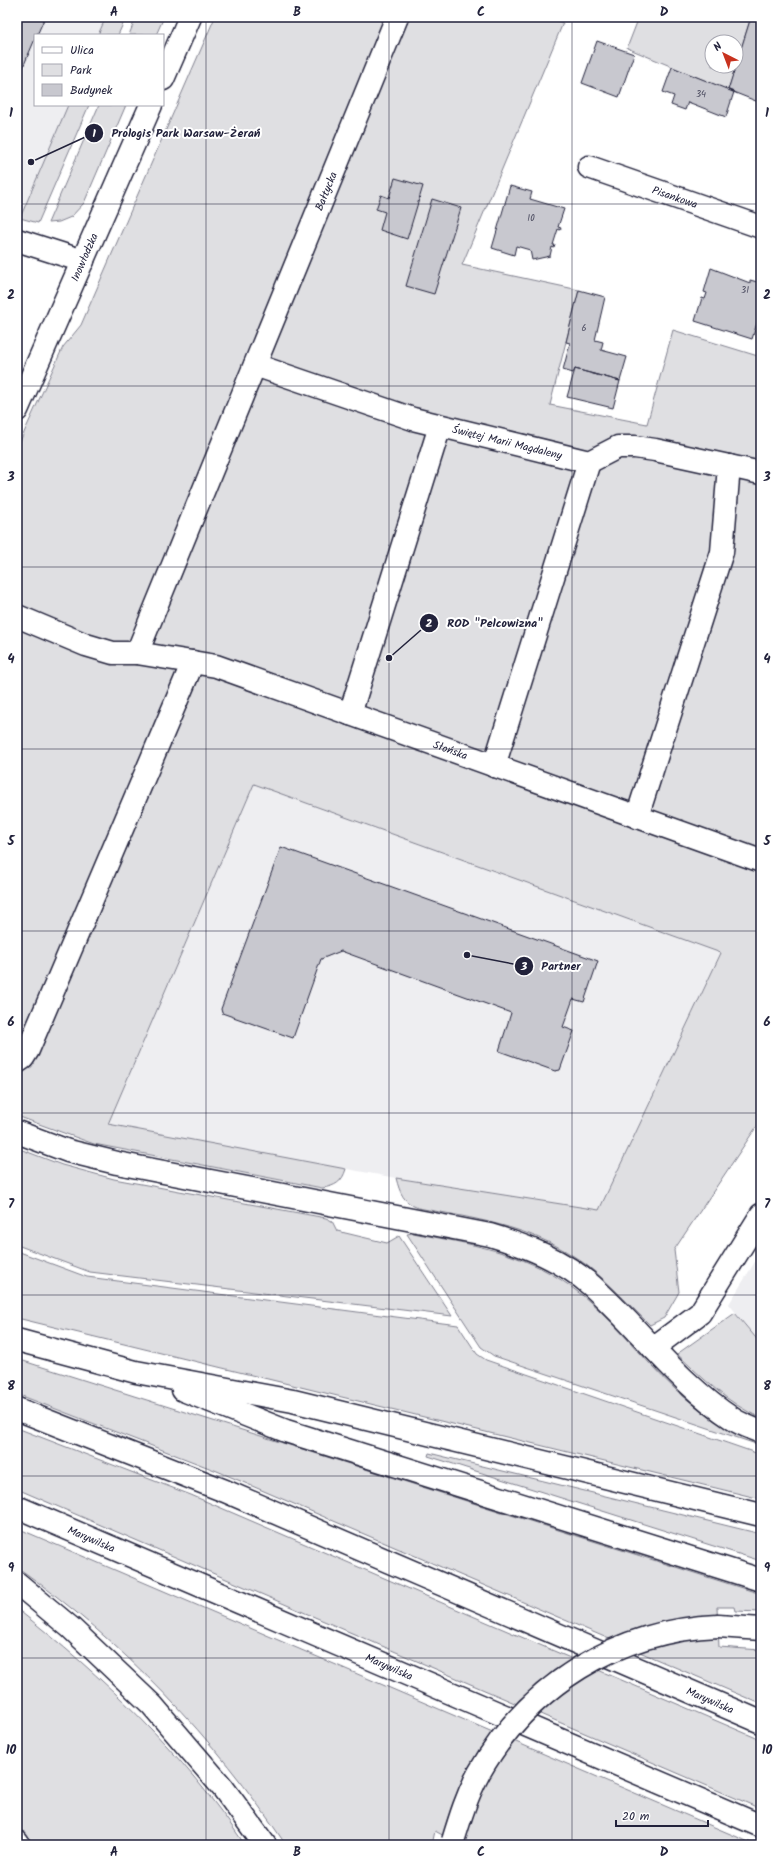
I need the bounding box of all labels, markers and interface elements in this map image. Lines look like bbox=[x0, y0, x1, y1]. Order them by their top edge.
text: A bbox=[110, 2, 118, 23]
text: B bbox=[293, 2, 301, 23]
text: C bbox=[477, 2, 485, 23]
text: D bbox=[660, 2, 669, 23]
legend bbox=[34, 34, 164, 106]
north arrow bbox=[704, 34, 744, 74]
text: N bbox=[709, 38, 727, 56]
text: Ulica bbox=[70, 41, 94, 60]
text: Park bbox=[70, 61, 92, 80]
text: Budynek bbox=[70, 81, 113, 100]
house number: 34 bbox=[696, 87, 706, 102]
text: 1 bbox=[9, 103, 13, 124]
text: 1 bbox=[765, 103, 769, 124]
callout: Prologis Park Warsaw-Żerań bbox=[84, 121, 269, 145]
text: 1 bbox=[92, 124, 96, 143]
text: Prologis Park Warsaw-Żerań bbox=[112, 124, 261, 143]
street label: Bałtycka bbox=[311, 169, 343, 214]
street label: Pisankowa bbox=[649, 182, 700, 214]
house number: 10 bbox=[527, 211, 535, 226]
street label: Inowłodzka bbox=[67, 230, 104, 285]
house number: 31 bbox=[741, 283, 749, 298]
text: 2 bbox=[7, 285, 15, 306]
text: 2 bbox=[763, 285, 771, 306]
house number: 6 bbox=[581, 321, 587, 336]
street label: Świętej Marii Magdaleny bbox=[450, 421, 565, 465]
text: 3 bbox=[6, 467, 15, 488]
text: 3 bbox=[762, 467, 771, 488]
callout: ROD "Pelcowizna" bbox=[419, 611, 551, 635]
text: 2 bbox=[426, 614, 433, 633]
text: ROD "Pelcowizna" bbox=[447, 614, 543, 633]
text: 4 bbox=[7, 649, 15, 670]
text: 4 bbox=[763, 649, 771, 670]
street label: Słońska bbox=[430, 736, 470, 765]
text: 5 bbox=[7, 831, 16, 852]
text: 5 bbox=[763, 831, 772, 852]
callout: Partner bbox=[514, 954, 589, 978]
text: 3 bbox=[520, 957, 528, 976]
text: Partner bbox=[541, 957, 581, 976]
text: 6 bbox=[7, 1012, 15, 1033]
text: 6 bbox=[763, 1012, 771, 1033]
text: 7 bbox=[8, 1194, 15, 1215]
text: 7 bbox=[764, 1194, 771, 1215]
text: 8 bbox=[7, 1376, 15, 1397]
text: 8 bbox=[763, 1376, 771, 1397]
street label: Marywilska bbox=[64, 1522, 118, 1558]
text: 9 bbox=[8, 1558, 15, 1579]
text: 9 bbox=[764, 1558, 771, 1579]
street label: Marywilska bbox=[362, 1649, 416, 1686]
street label: Marywilska bbox=[683, 1683, 737, 1719]
text: 10 bbox=[6, 1740, 17, 1761]
text: 10 bbox=[762, 1740, 773, 1761]
scale bar bbox=[616, 1802, 708, 1828]
text: 20 m bbox=[622, 1807, 650, 1826]
text: A bbox=[110, 1842, 118, 1862]
text: B bbox=[293, 1842, 301, 1862]
text: C bbox=[477, 1842, 485, 1862]
text: D bbox=[660, 1842, 669, 1862]

